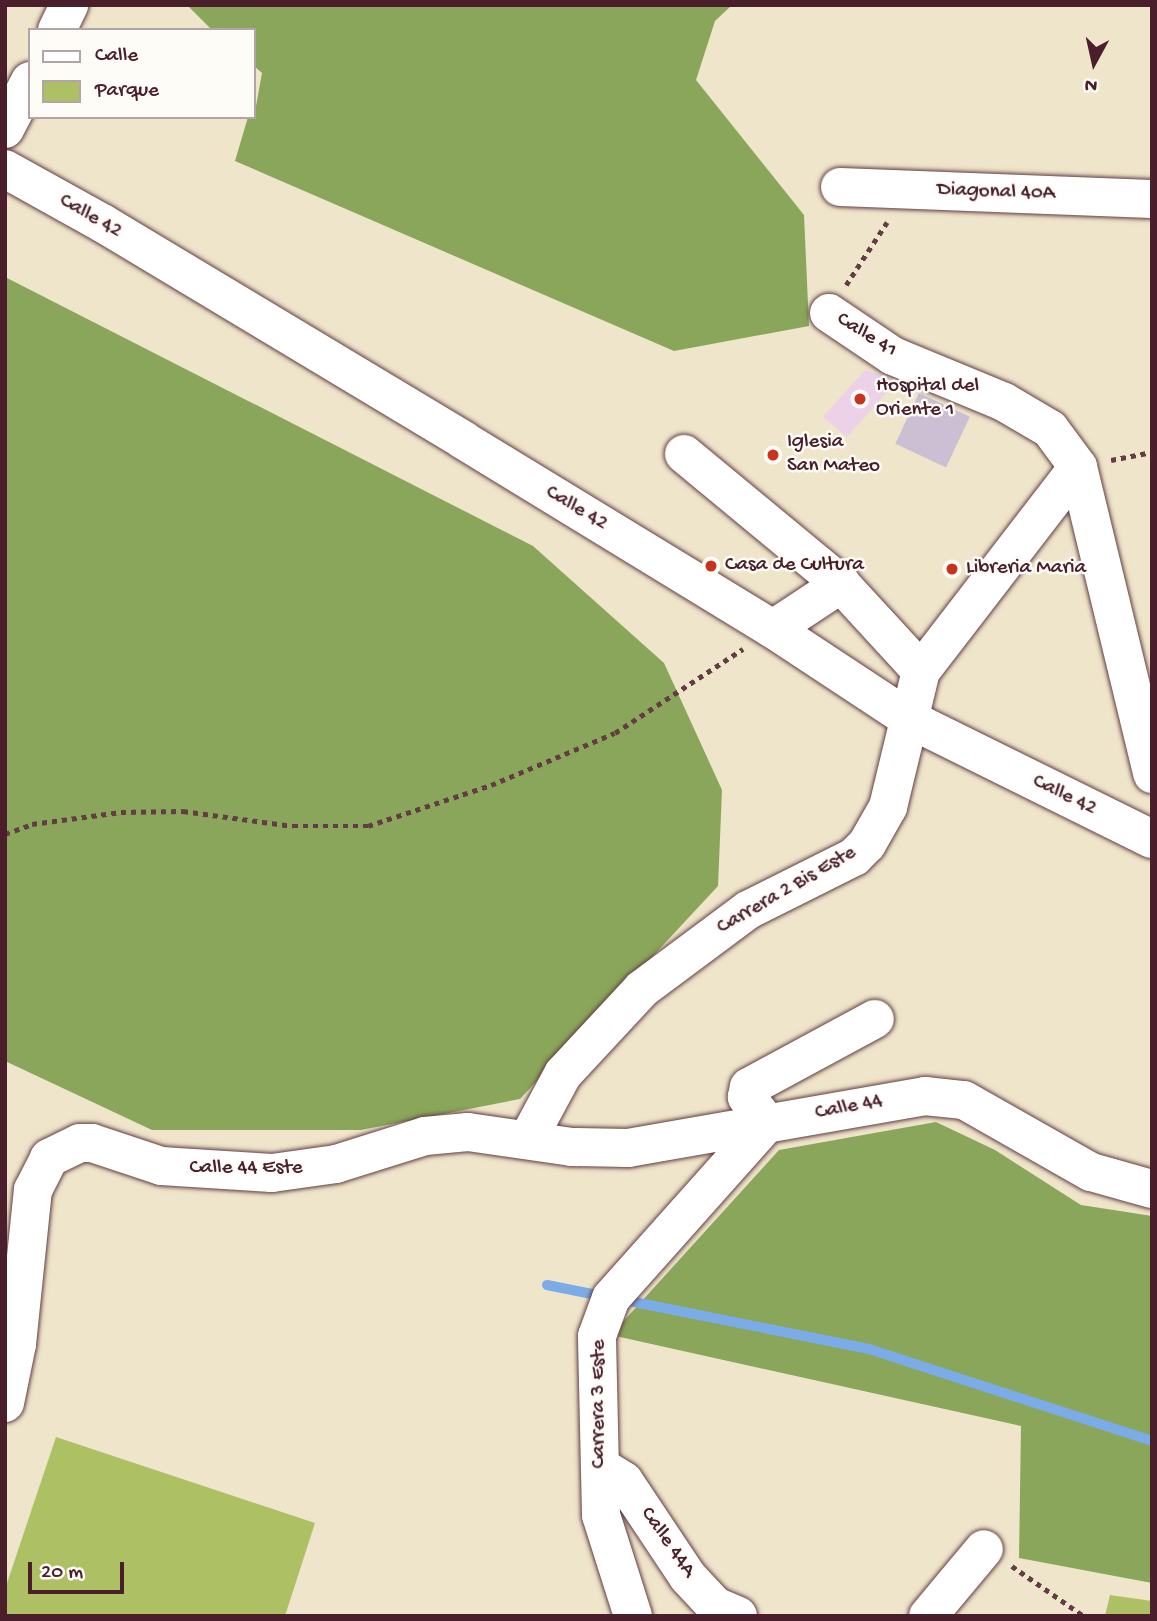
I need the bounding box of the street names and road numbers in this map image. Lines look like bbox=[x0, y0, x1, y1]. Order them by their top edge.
street label: Diagonal 40A bbox=[936, 178, 1056, 208]
street label: Calle 42 bbox=[54, 189, 126, 245]
street label: Calle 41 bbox=[831, 308, 901, 364]
street label: Calle 42 bbox=[540, 481, 612, 537]
street label: Calle 42 bbox=[1028, 770, 1100, 822]
street label: Carrera 2 Bis Este bbox=[713, 841, 861, 941]
street label: Calle 44 bbox=[813, 1089, 885, 1127]
street label: Calle 44 Este bbox=[189, 1156, 303, 1182]
street label: Carrera 3 Este bbox=[587, 1340, 613, 1468]
street label: Calle 44A bbox=[634, 1503, 700, 1583]

